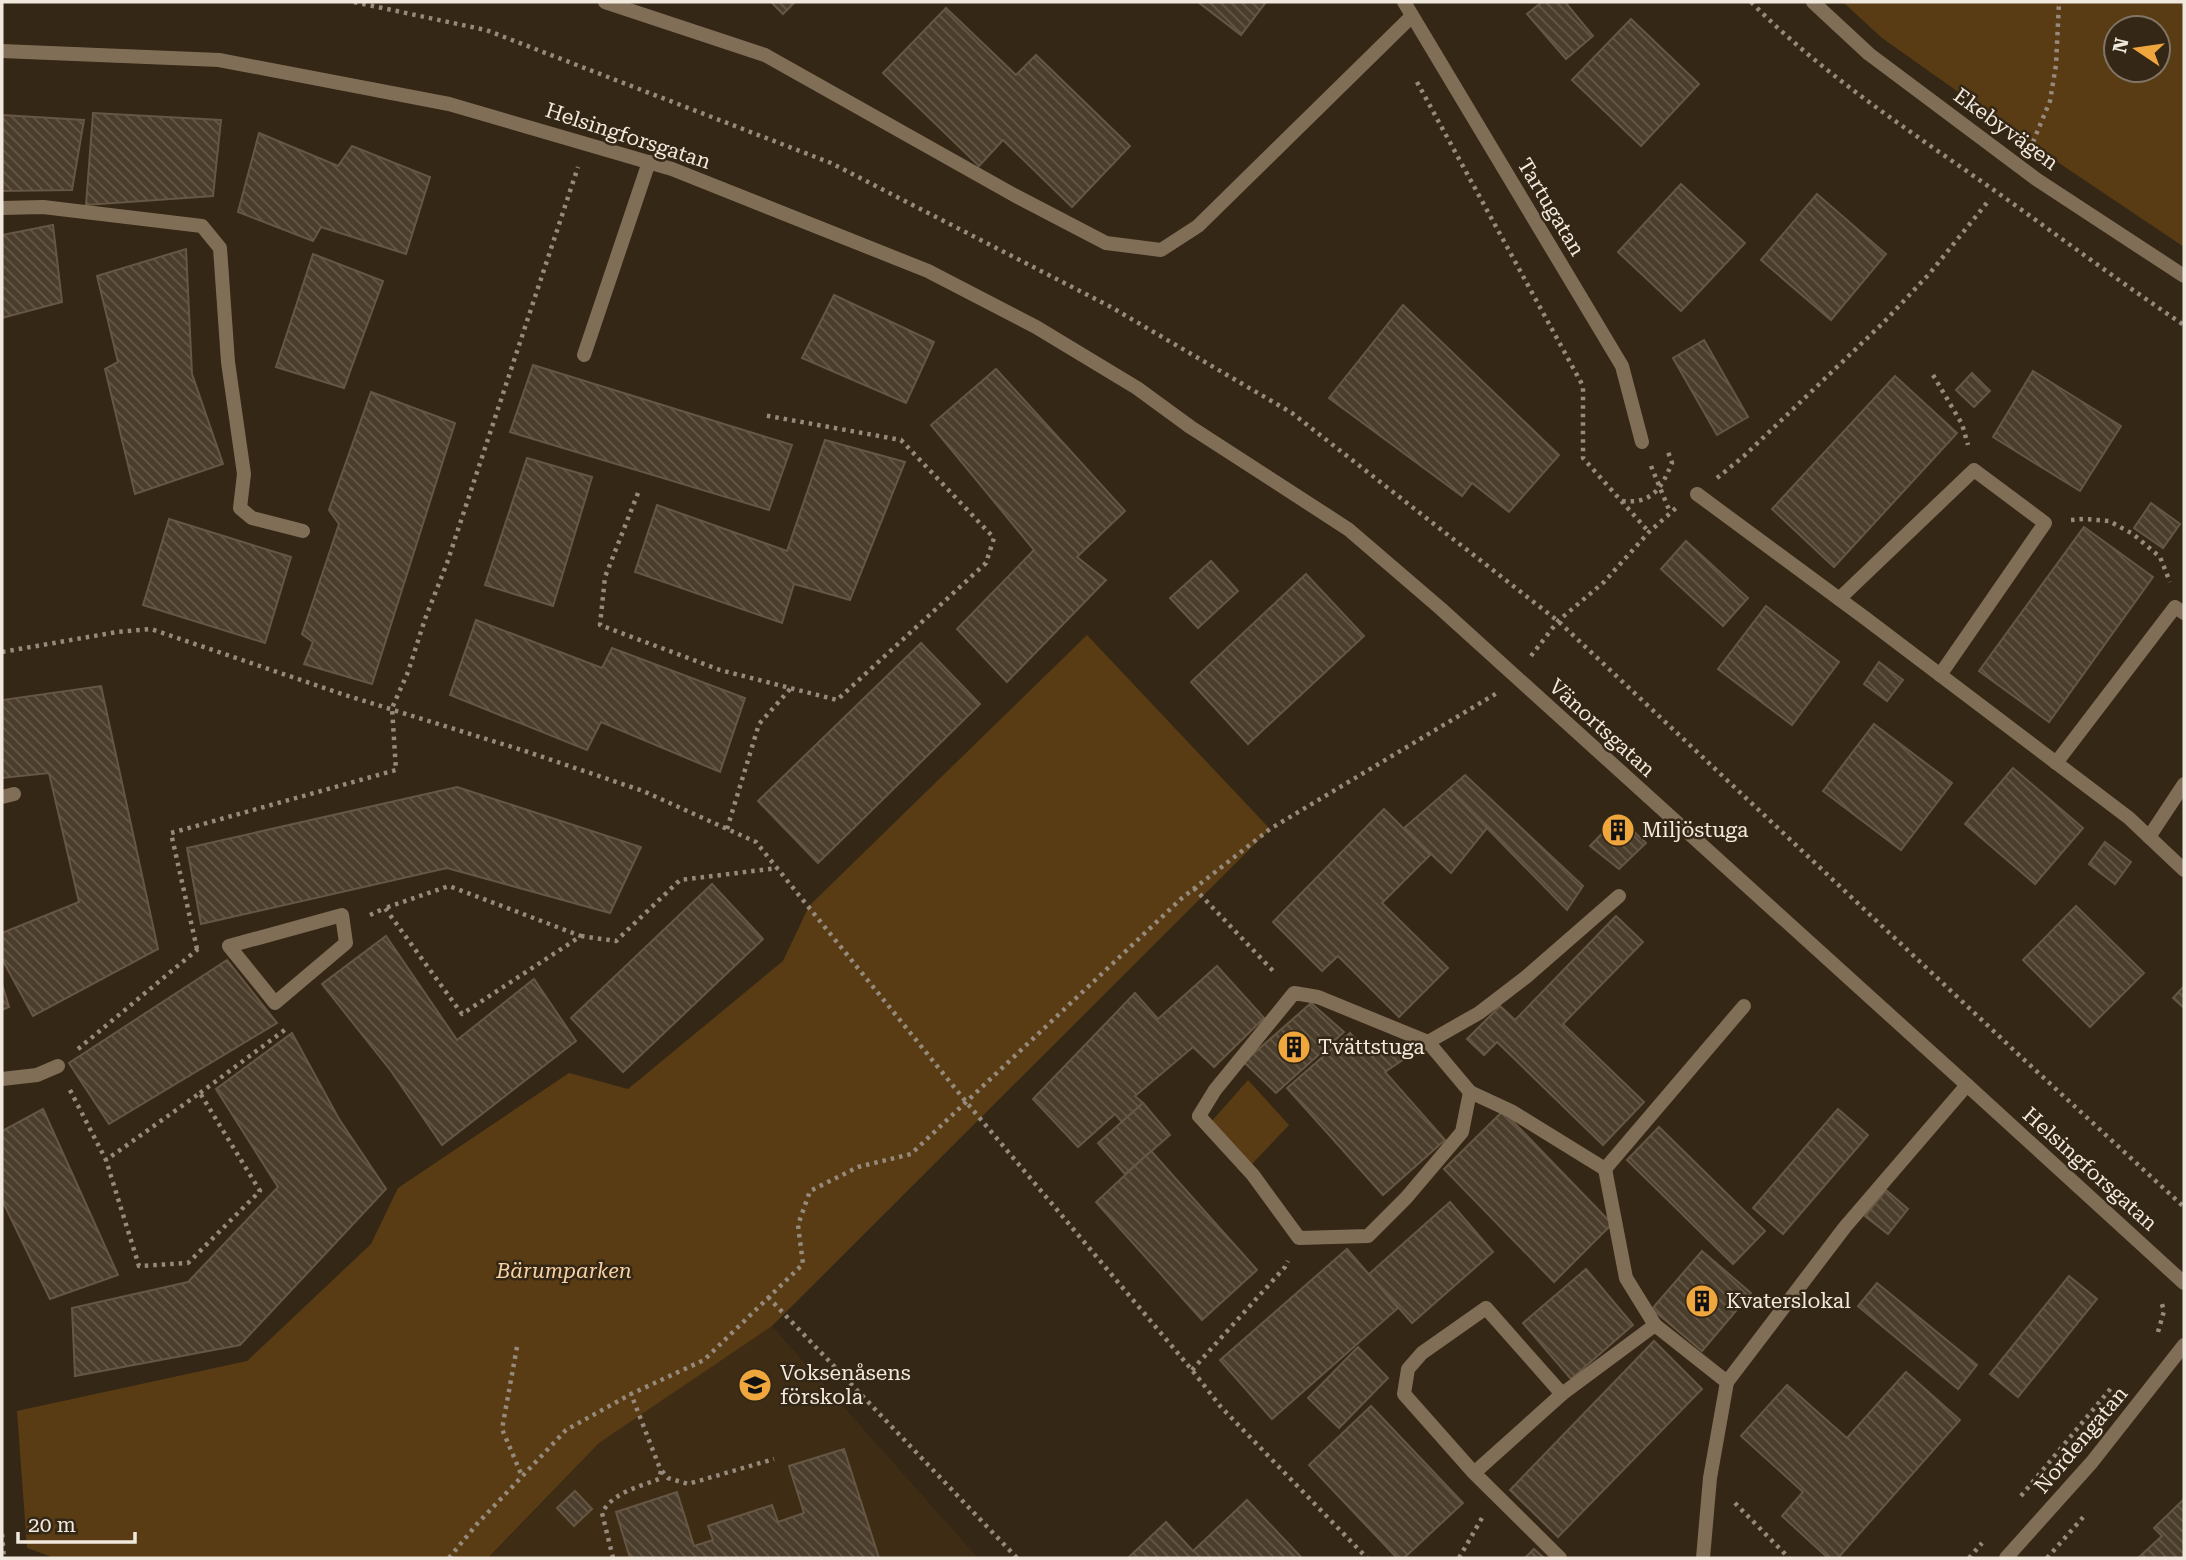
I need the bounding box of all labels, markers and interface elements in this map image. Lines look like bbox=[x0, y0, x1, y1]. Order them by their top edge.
north arrow bbox=[2102, 14, 2172, 84]
text: N bbox=[2108, 35, 2134, 55]
street label: Ekebyvägen bbox=[1949, 83, 2063, 175]
street label: Helsingforsgatan bbox=[542, 98, 714, 174]
street label: Tartugatan bbox=[1513, 154, 1590, 260]
street label: Vänortsgatan bbox=[1544, 674, 1660, 782]
building icon: Miljöstuga bbox=[1599, 811, 1637, 849]
place label: Miljöstuga bbox=[1642, 818, 1749, 842]
building icon: Tvättstuga bbox=[1275, 1028, 1313, 1066]
place label: Tvättstuga bbox=[1318, 1035, 1425, 1059]
street label: Helsingforsgatan bbox=[2018, 1102, 2162, 1236]
park label: Bärumparken bbox=[495, 1259, 632, 1283]
building icon: Kvaterslokal bbox=[1683, 1282, 1721, 1320]
place label: Kvaterslokal bbox=[1726, 1289, 1851, 1313]
place label: Voksenåsens förskola bbox=[780, 1361, 911, 1409]
school or university icon: Voksenåsens förskola bbox=[736, 1366, 774, 1404]
street label: Nordengatan bbox=[2029, 1381, 2133, 1498]
scale bar bbox=[18, 1500, 135, 1544]
text: 20 m bbox=[28, 1513, 76, 1537]

